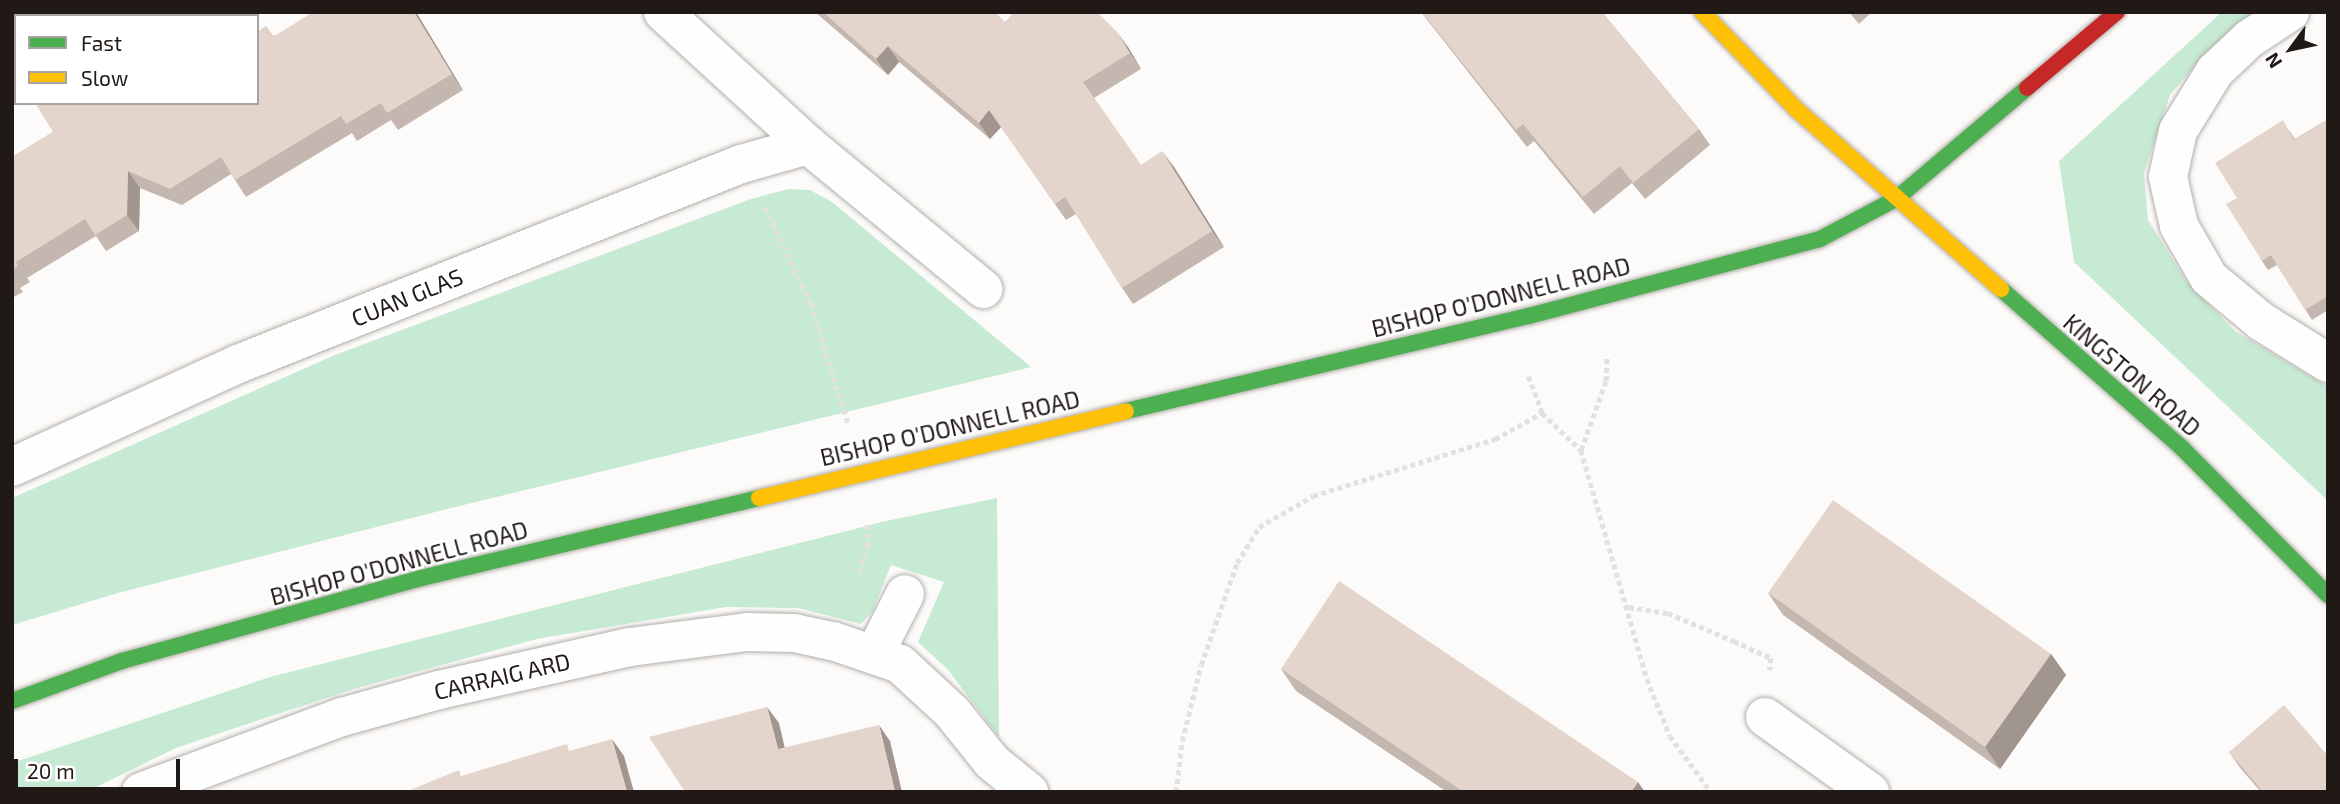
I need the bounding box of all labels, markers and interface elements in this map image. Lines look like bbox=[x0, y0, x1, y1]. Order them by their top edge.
legend bbox=[14, 14, 259, 105]
north arrow bbox=[2256, 14, 2326, 84]
text: Fast bbox=[81, 30, 122, 55]
text: N bbox=[2260, 49, 2286, 73]
text: Slow bbox=[81, 65, 128, 90]
street label: BISHOP O'DONNELL ROAD bbox=[1368, 251, 1634, 343]
street label: CUAN GLAS bbox=[347, 262, 467, 332]
street label: KINGSTON ROAD bbox=[2058, 308, 2206, 442]
street label: BISHOP O'DONNELL ROAD bbox=[817, 385, 1083, 471]
street label: BISHOP O'DONNELL ROAD bbox=[267, 515, 531, 611]
street label: CARRAIG ARD bbox=[431, 647, 573, 705]
scale bar bbox=[18, 744, 184, 788]
text: 20 m bbox=[27, 758, 75, 783]

